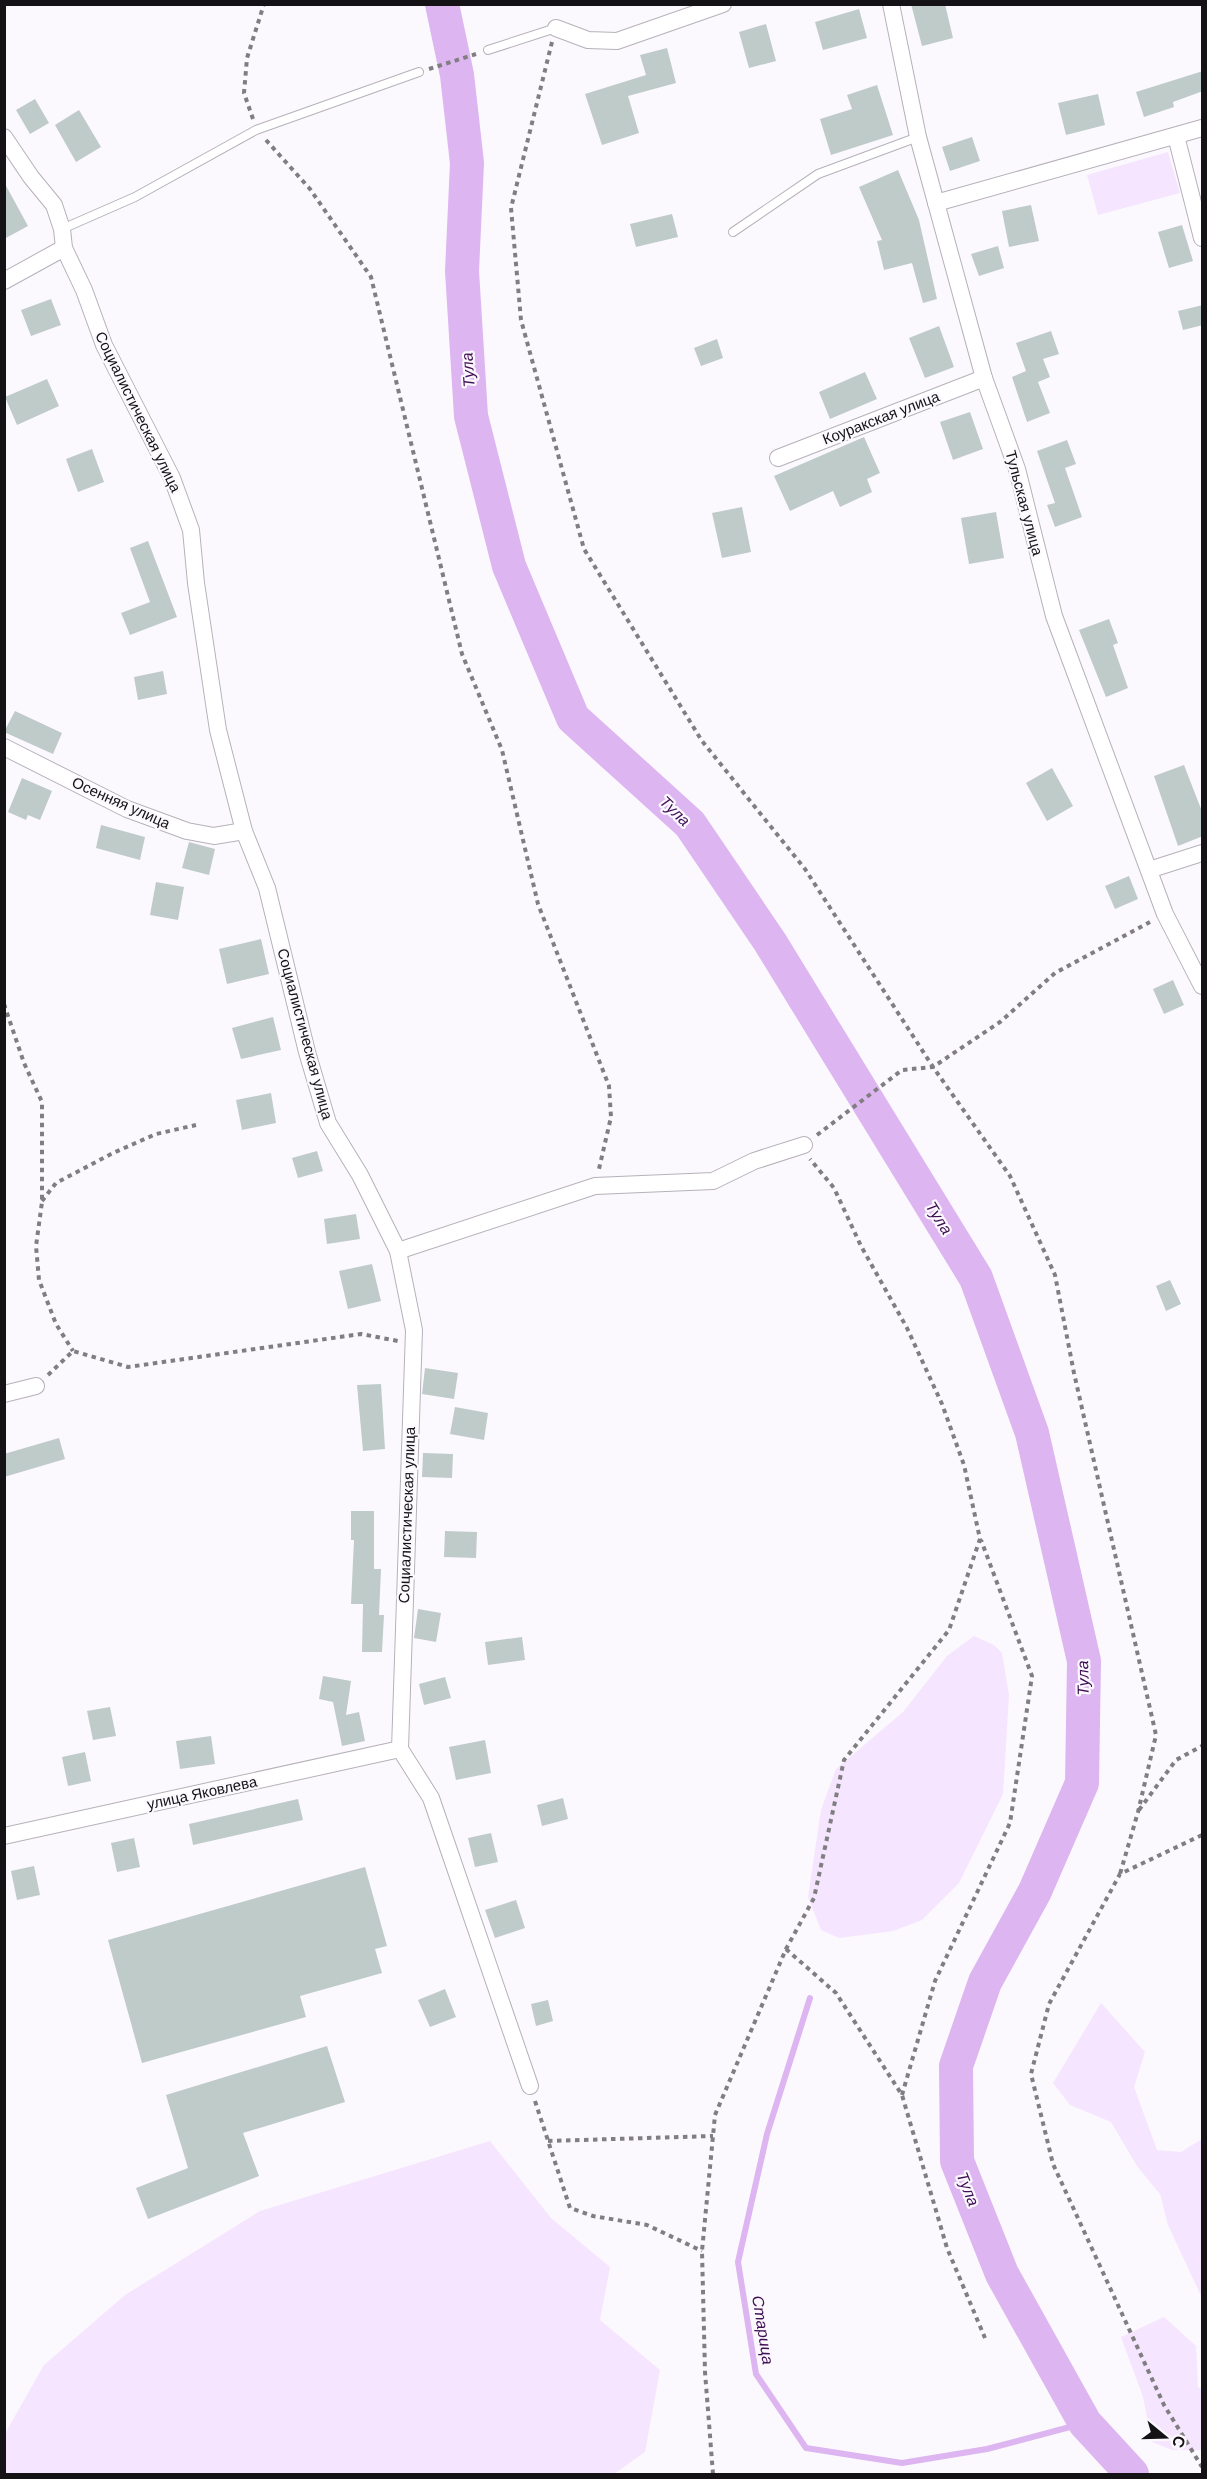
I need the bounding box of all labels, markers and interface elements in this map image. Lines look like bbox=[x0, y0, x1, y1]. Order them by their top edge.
street label: Социалистическая улица bbox=[90, 328, 186, 496]
water label: Тула bbox=[456, 352, 480, 388]
street label: Коуракская улица bbox=[820, 386, 943, 450]
street label: Тульская улица bbox=[1000, 448, 1048, 558]
street label: Осенняя улица bbox=[69, 772, 174, 834]
water label: Тула bbox=[655, 791, 695, 831]
street label: Социалистическая улица bbox=[272, 946, 338, 1123]
water label: Тула bbox=[921, 1198, 957, 1238]
street label: Социалистическая улица bbox=[394, 1426, 420, 1604]
water label: Тула bbox=[1072, 1660, 1094, 1696]
street label: улица Яковлева bbox=[145, 1771, 259, 1814]
water label: Тула bbox=[952, 2169, 984, 2209]
water label: Старица bbox=[747, 2294, 779, 2366]
north arrow bbox=[1135, 2407, 1195, 2467]
text: С bbox=[1167, 2433, 1191, 2451]

